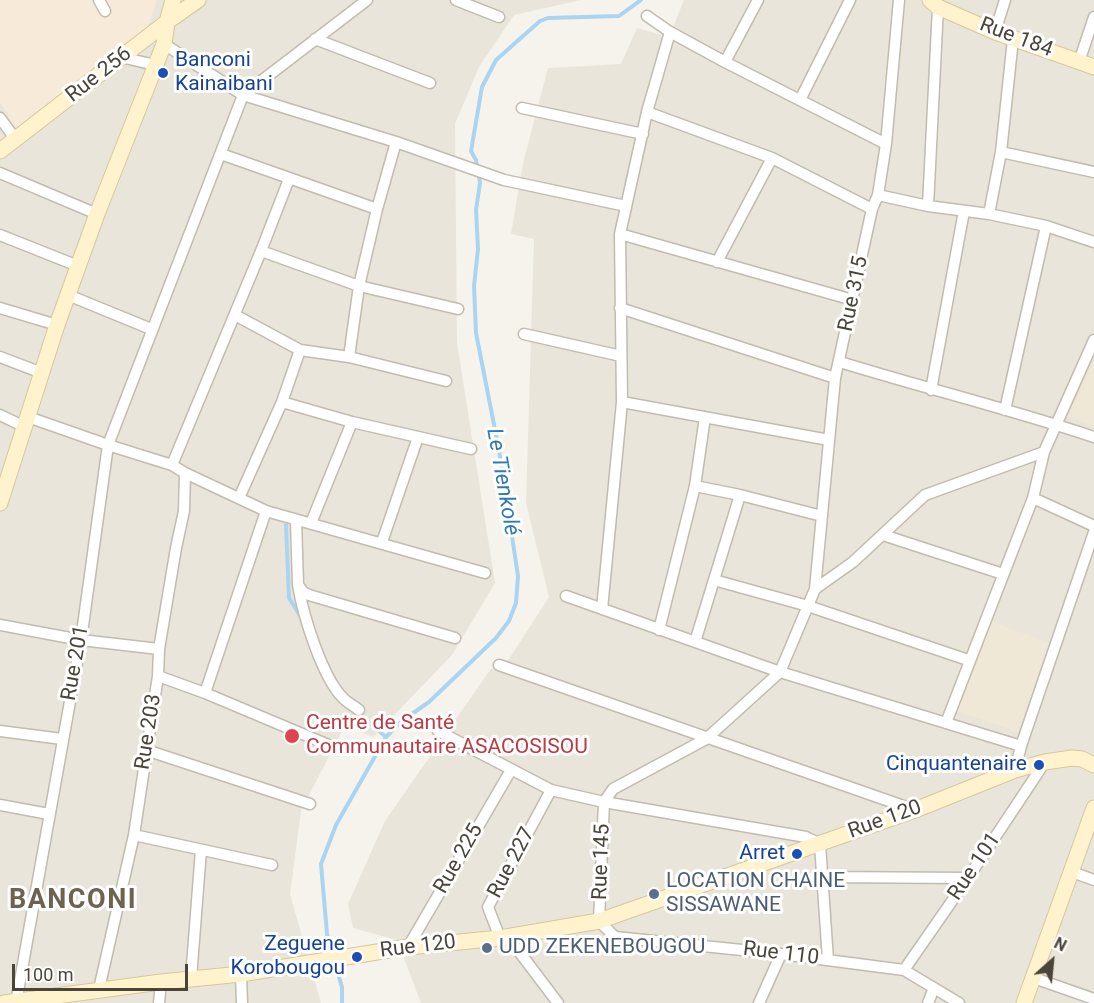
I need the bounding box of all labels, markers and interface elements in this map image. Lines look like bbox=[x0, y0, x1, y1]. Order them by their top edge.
street label: Rue 184 bbox=[976, 13, 1056, 63]
street label: Rue 256 bbox=[61, 42, 137, 108]
place label: Banconi Kainaibani bbox=[175, 48, 273, 98]
marker: Banconi Kainaibani bbox=[156, 66, 170, 80]
street label: Rue 315 bbox=[834, 254, 874, 334]
water label: Le Tienkolé bbox=[480, 426, 524, 538]
street label: Rue 201 bbox=[57, 623, 95, 703]
street label: Rue 203 bbox=[131, 692, 167, 772]
place label: Centre de Santé Communautaire ASACOSISOU bbox=[306, 711, 588, 761]
marker: Centre de Santé Communautaire ASACOSISOU bbox=[283, 727, 301, 745]
place label: Cinquantenaire bbox=[886, 752, 1027, 778]
marker: Cinquantenaire bbox=[1032, 758, 1046, 772]
street label: Rue 120 bbox=[845, 795, 925, 845]
street label: Rue 225 bbox=[429, 820, 489, 898]
street label: Rue 227 bbox=[483, 823, 541, 903]
street label: Rue 145 bbox=[588, 823, 616, 901]
street label: Rue 101 bbox=[943, 828, 1007, 906]
place label: Arret bbox=[739, 841, 785, 867]
marker: Arret bbox=[790, 847, 804, 861]
place label: LOCATION CHAINE SISSAWANE bbox=[666, 869, 845, 919]
district label: BANCONI bbox=[9, 885, 137, 917]
marker: LOCATION CHAINE SISSAWANE bbox=[647, 887, 661, 901]
street label: Rue 120 bbox=[379, 930, 457, 964]
north arrow bbox=[1022, 931, 1082, 991]
place label: Zeguene Korobougou bbox=[231, 932, 345, 982]
text: N bbox=[1051, 933, 1070, 956]
place label: UDD ZEKENEBOUGOU bbox=[499, 935, 705, 961]
street label: Rue 110 bbox=[742, 937, 820, 971]
marker: UDD ZEKENEBOUGOU bbox=[480, 941, 494, 955]
marker: Zeguene Korobougou bbox=[350, 950, 364, 964]
scale bar bbox=[15, 952, 190, 990]
text: 100 m bbox=[23, 964, 74, 985]

